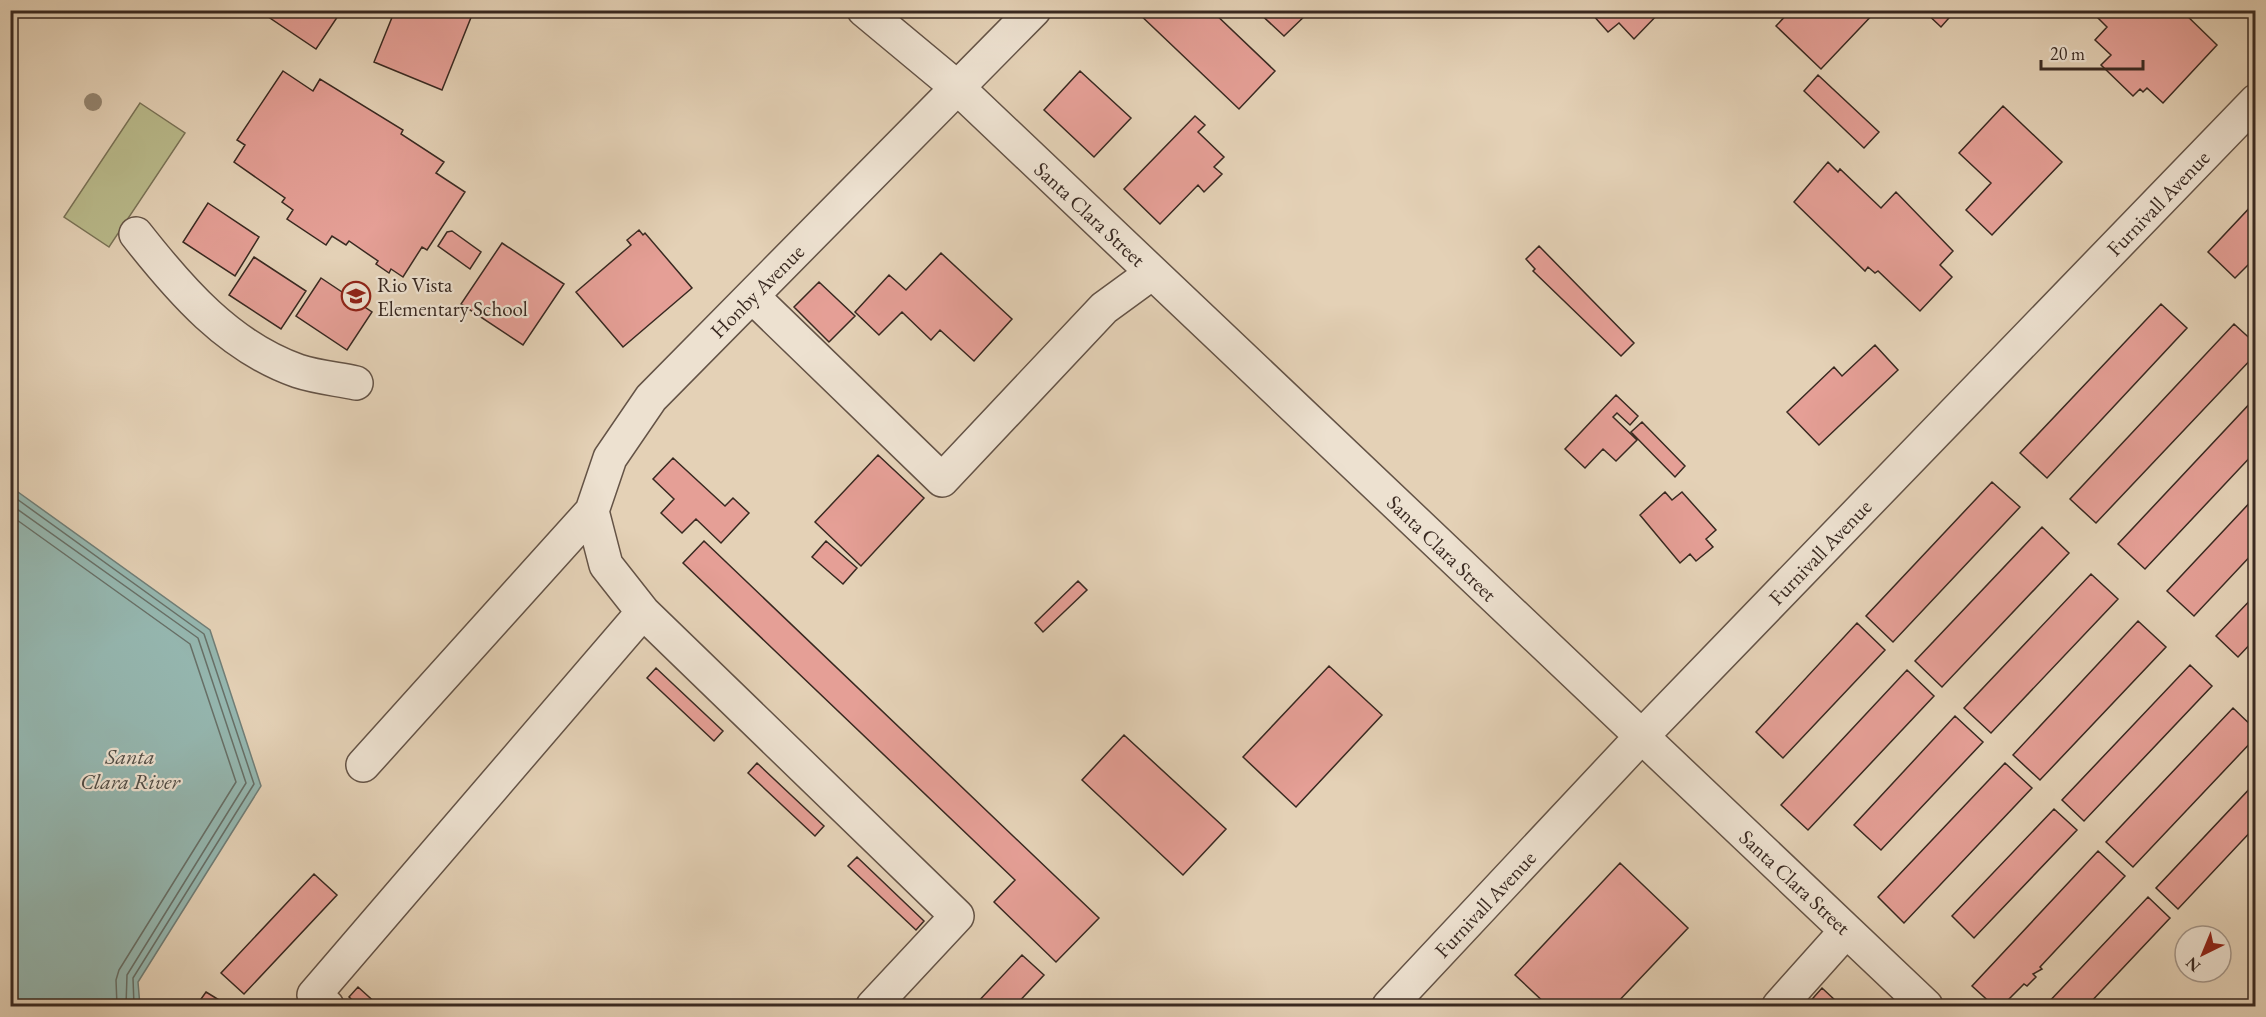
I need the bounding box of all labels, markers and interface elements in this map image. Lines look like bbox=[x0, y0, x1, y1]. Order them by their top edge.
scale bar bbox=[2041, 33, 2143, 71]
text: 20 m bbox=[2050, 42, 2085, 65]
street label: Furnivall Avenue bbox=[2101, 144, 2215, 262]
street label: Santa Clara Street bbox=[1029, 156, 1152, 273]
street label: Honby Avenue bbox=[704, 238, 810, 344]
place label: Rio Vista Elementary School bbox=[377, 271, 528, 322]
school or university icon: Rio Vista Elementary School bbox=[340, 280, 372, 312]
street label: Santa Clara Street bbox=[1381, 489, 1503, 607]
street label: Furnivall Avenue bbox=[1763, 493, 1877, 611]
water label: Santa Clara River bbox=[80, 742, 181, 796]
street label: Santa Clara Street bbox=[1734, 824, 1857, 941]
street label: Furnivall Avenue bbox=[1428, 845, 1542, 963]
north arrow bbox=[2173, 924, 2233, 984]
text: N bbox=[2181, 952, 2205, 977]

